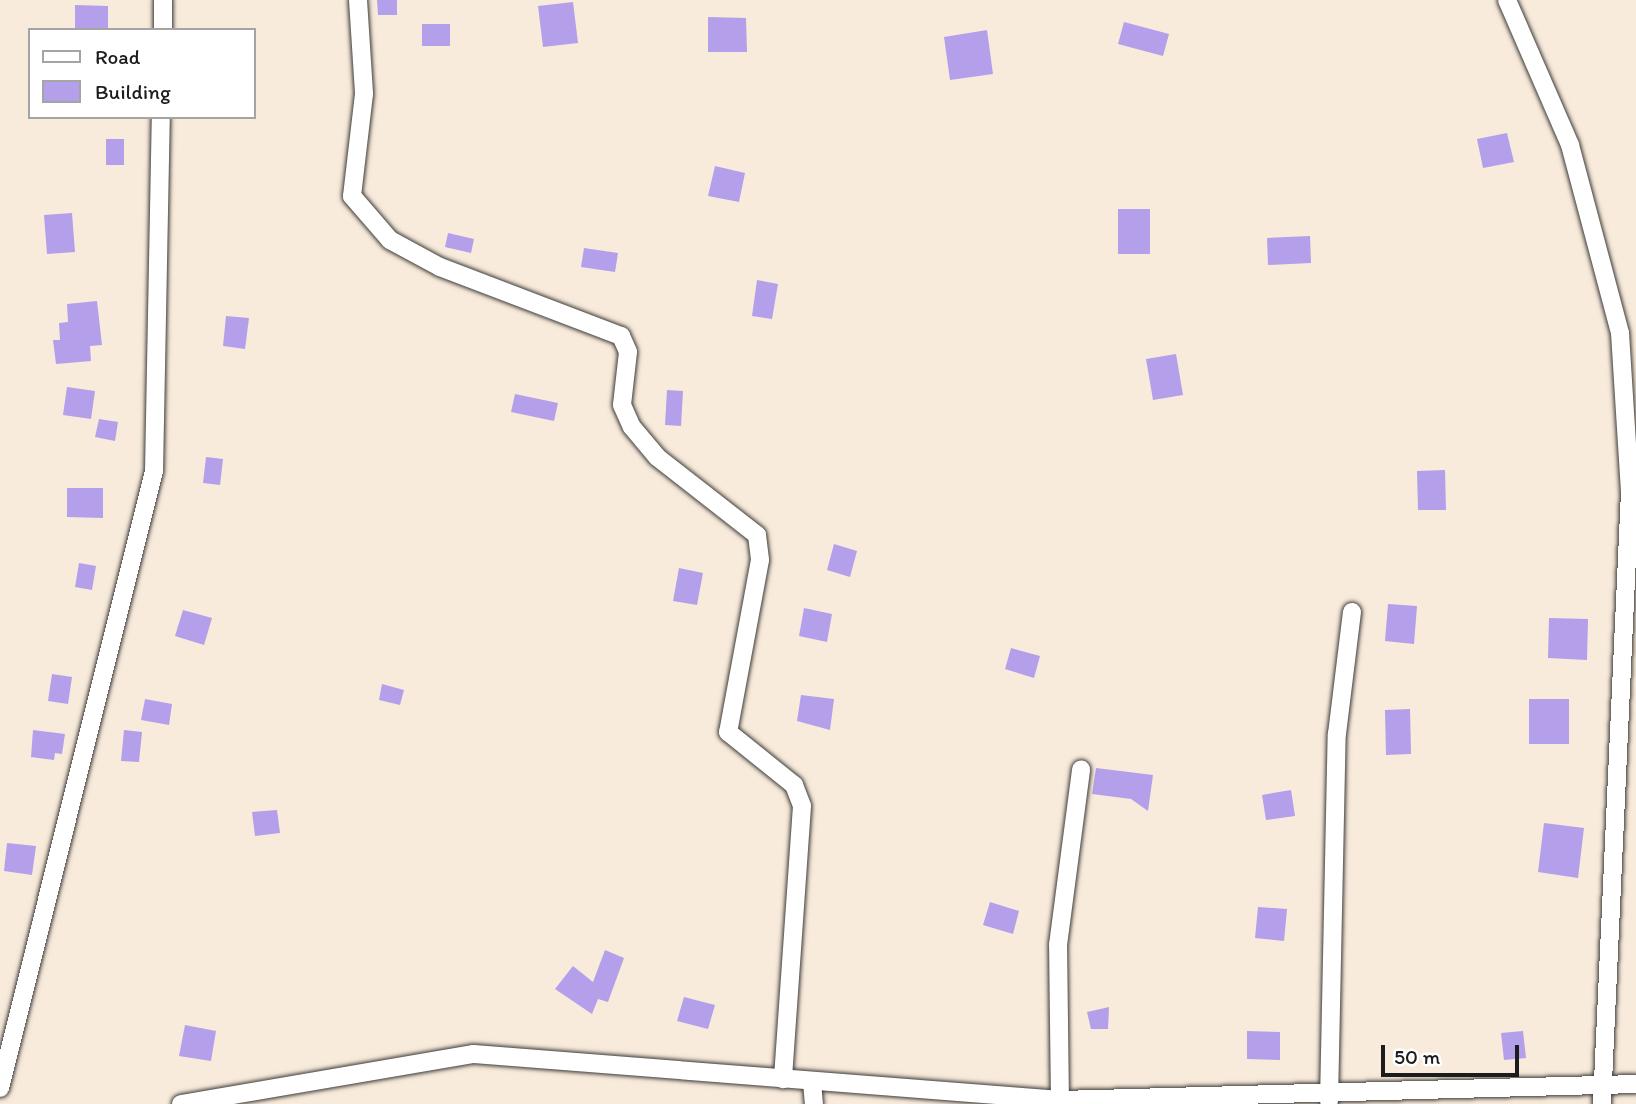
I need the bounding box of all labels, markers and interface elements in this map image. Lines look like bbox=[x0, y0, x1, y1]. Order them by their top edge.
legend bbox=[28, 28, 256, 119]
text: Road bbox=[95, 44, 140, 69]
text: Building bbox=[95, 79, 171, 104]
scale bar bbox=[1384, 1030, 1522, 1074]
text: 50 m bbox=[1394, 1044, 1440, 1069]

